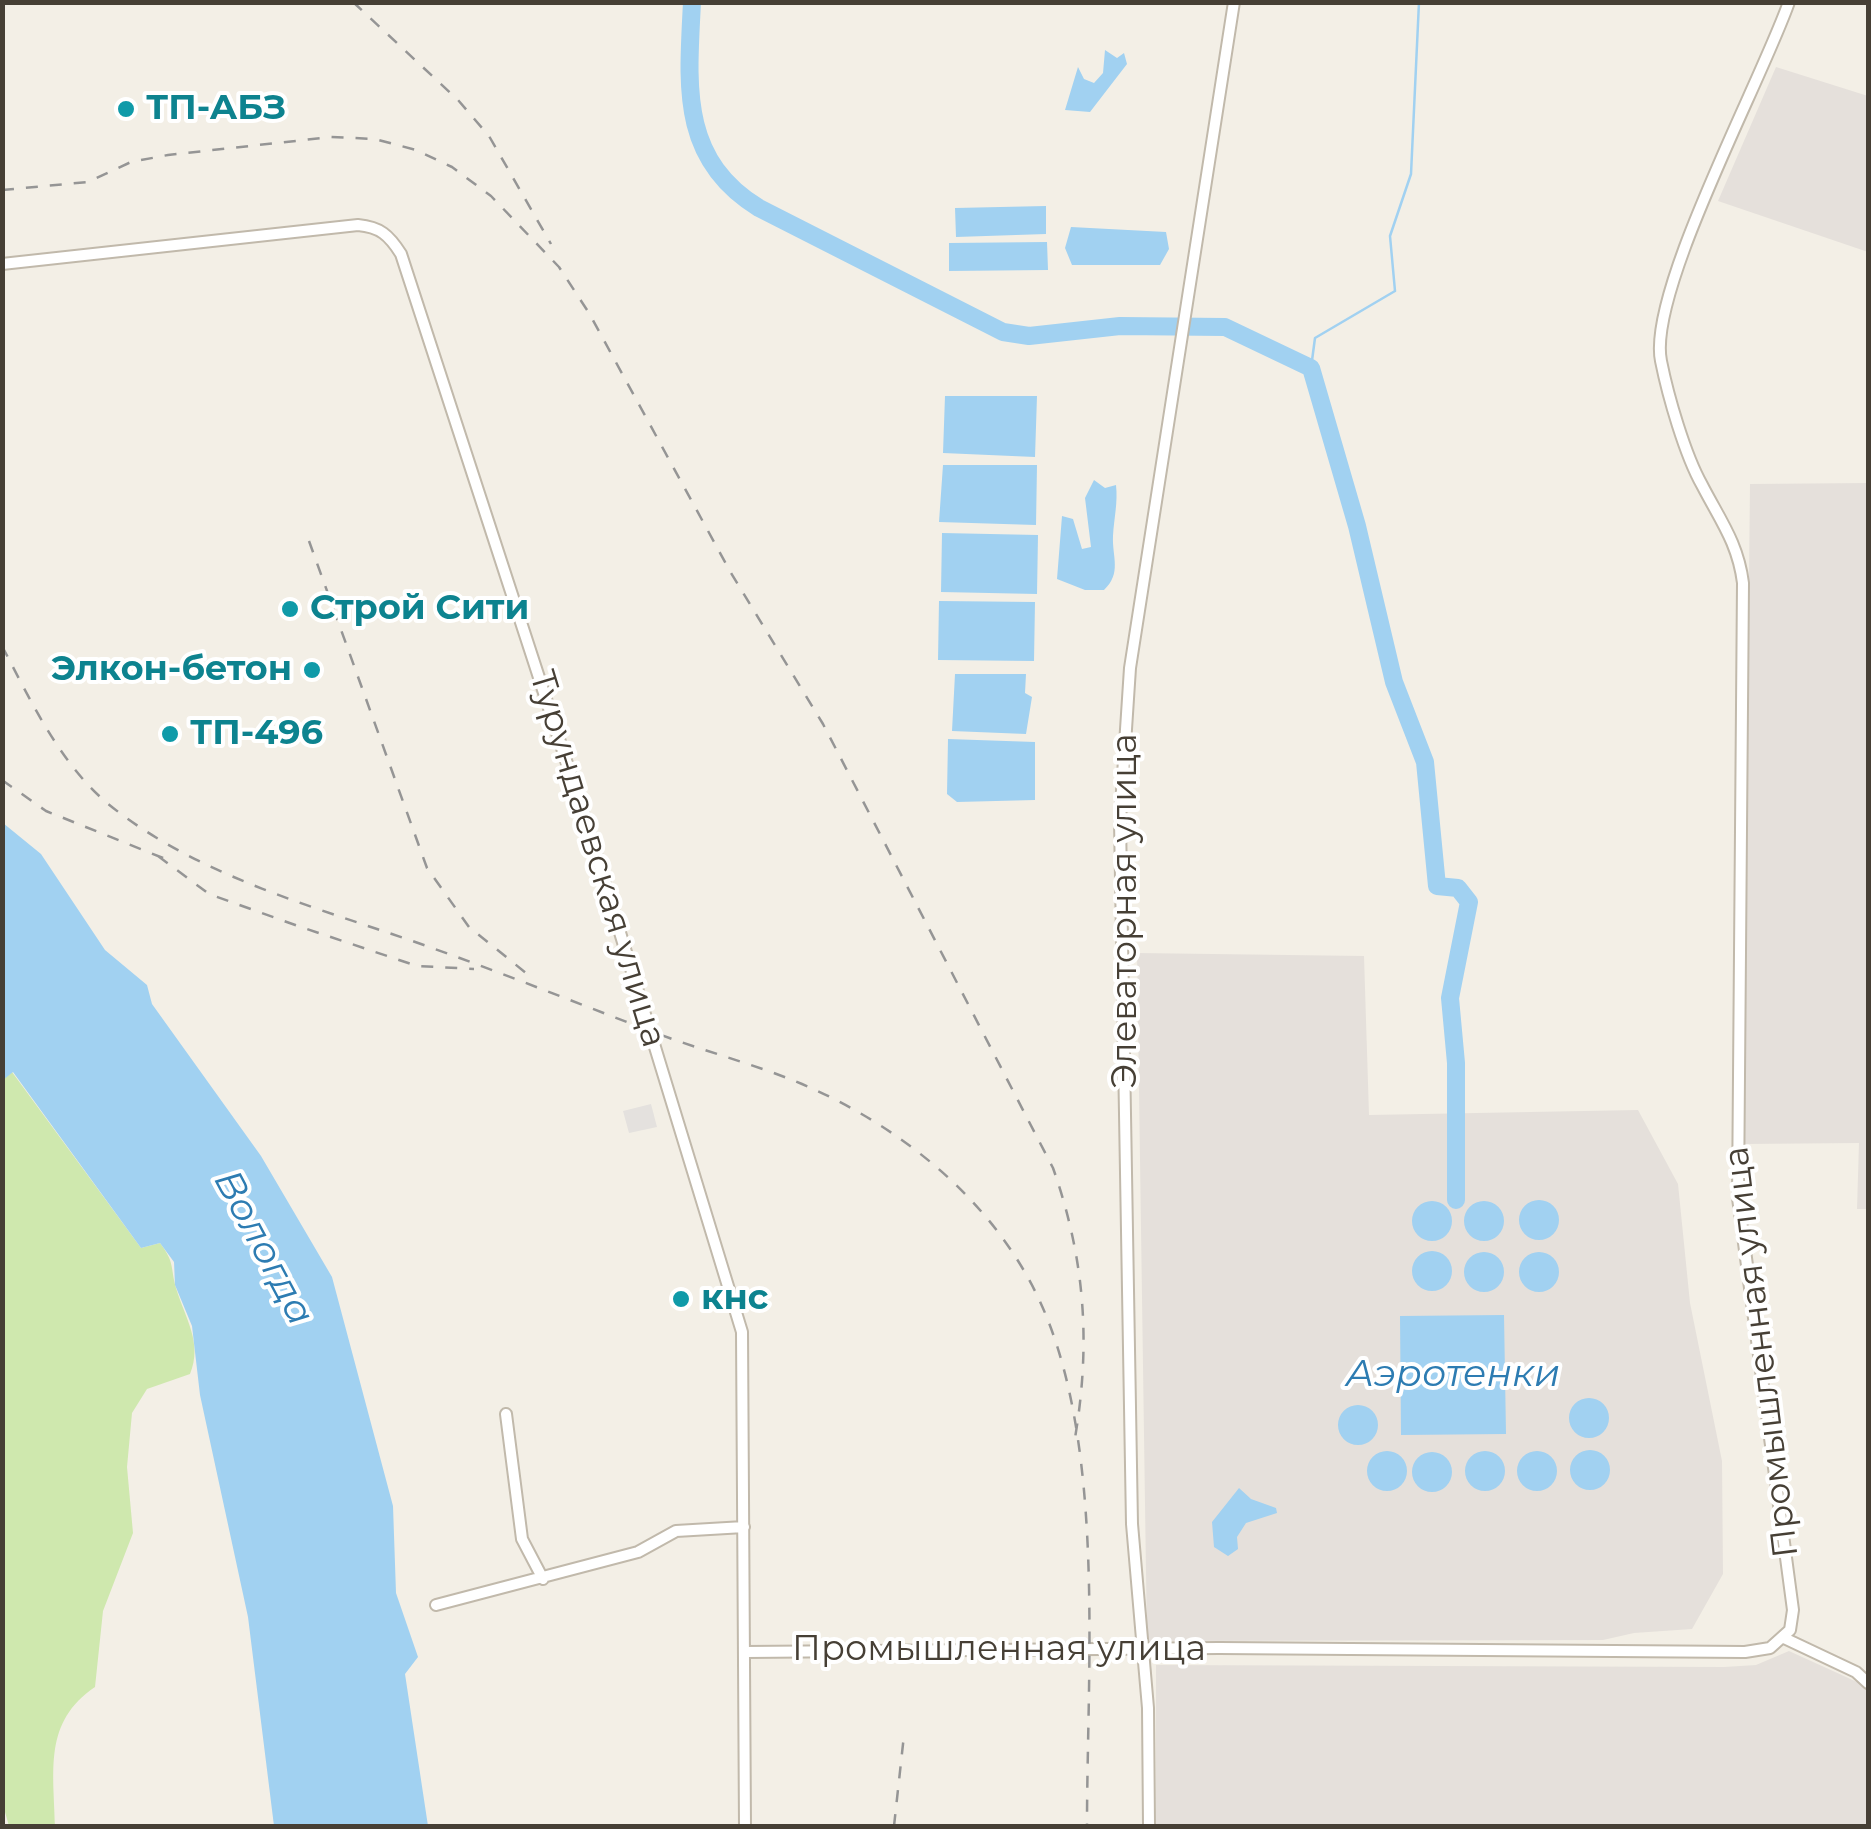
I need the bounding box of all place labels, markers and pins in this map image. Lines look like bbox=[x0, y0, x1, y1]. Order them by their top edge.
place label: ТП-АБЗ bbox=[146, 88, 286, 130]
marker: ТП-АБЗ bbox=[115, 98, 137, 120]
place label: Строй Сити bbox=[310, 588, 529, 630]
marker: Строй Сити bbox=[279, 598, 301, 620]
place label: Элкон-бетон bbox=[51, 649, 292, 691]
marker: Элкон-бетон bbox=[301, 659, 323, 681]
place label: ТП-496 bbox=[190, 713, 323, 755]
marker: ТП-496 bbox=[159, 723, 181, 745]
place label: кнс bbox=[701, 1278, 768, 1320]
marker: кнс bbox=[670, 1288, 692, 1310]

